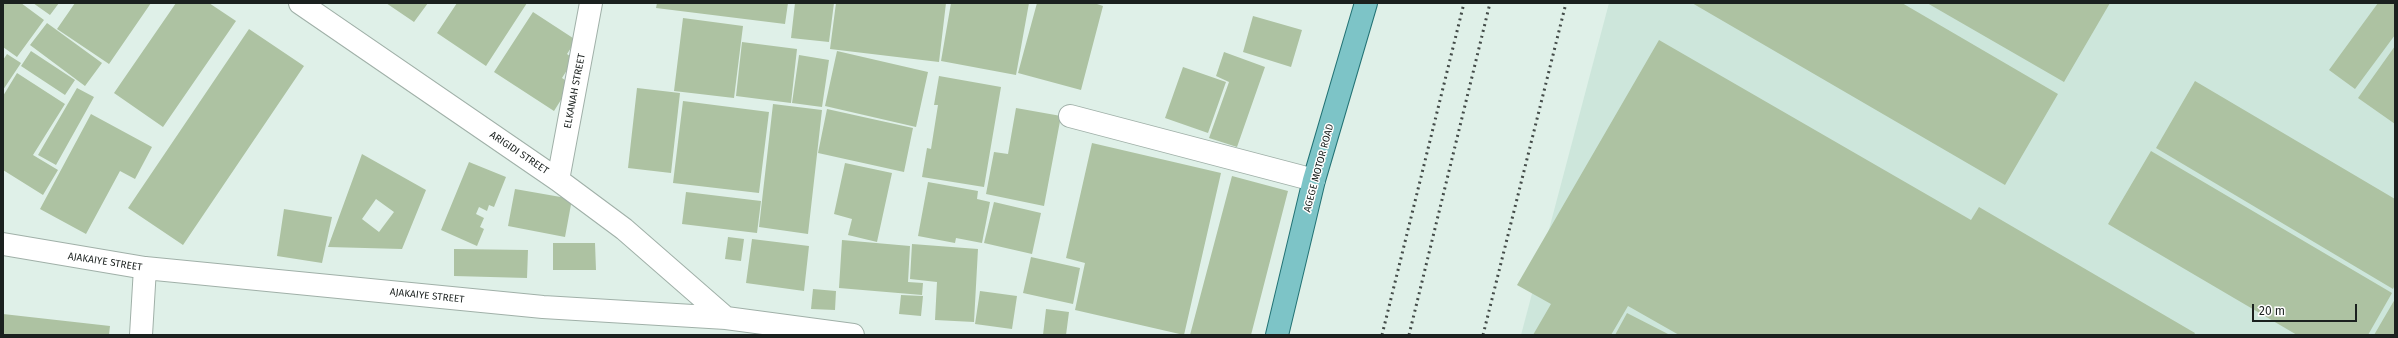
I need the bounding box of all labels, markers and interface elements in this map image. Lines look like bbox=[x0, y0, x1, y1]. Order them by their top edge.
street label: ELKANAH STREET bbox=[562, 52, 588, 130]
street label: AGEGE MOTOR ROAD bbox=[1301, 122, 1337, 214]
street label: ARIGIDI STREET bbox=[487, 129, 551, 177]
street label: AJAKAIYE STREET bbox=[67, 250, 143, 274]
street label: AJAKAIYE STREET bbox=[389, 286, 465, 306]
scale bar bbox=[2254, 296, 2359, 322]
text: 20 m bbox=[2259, 304, 2285, 318]

